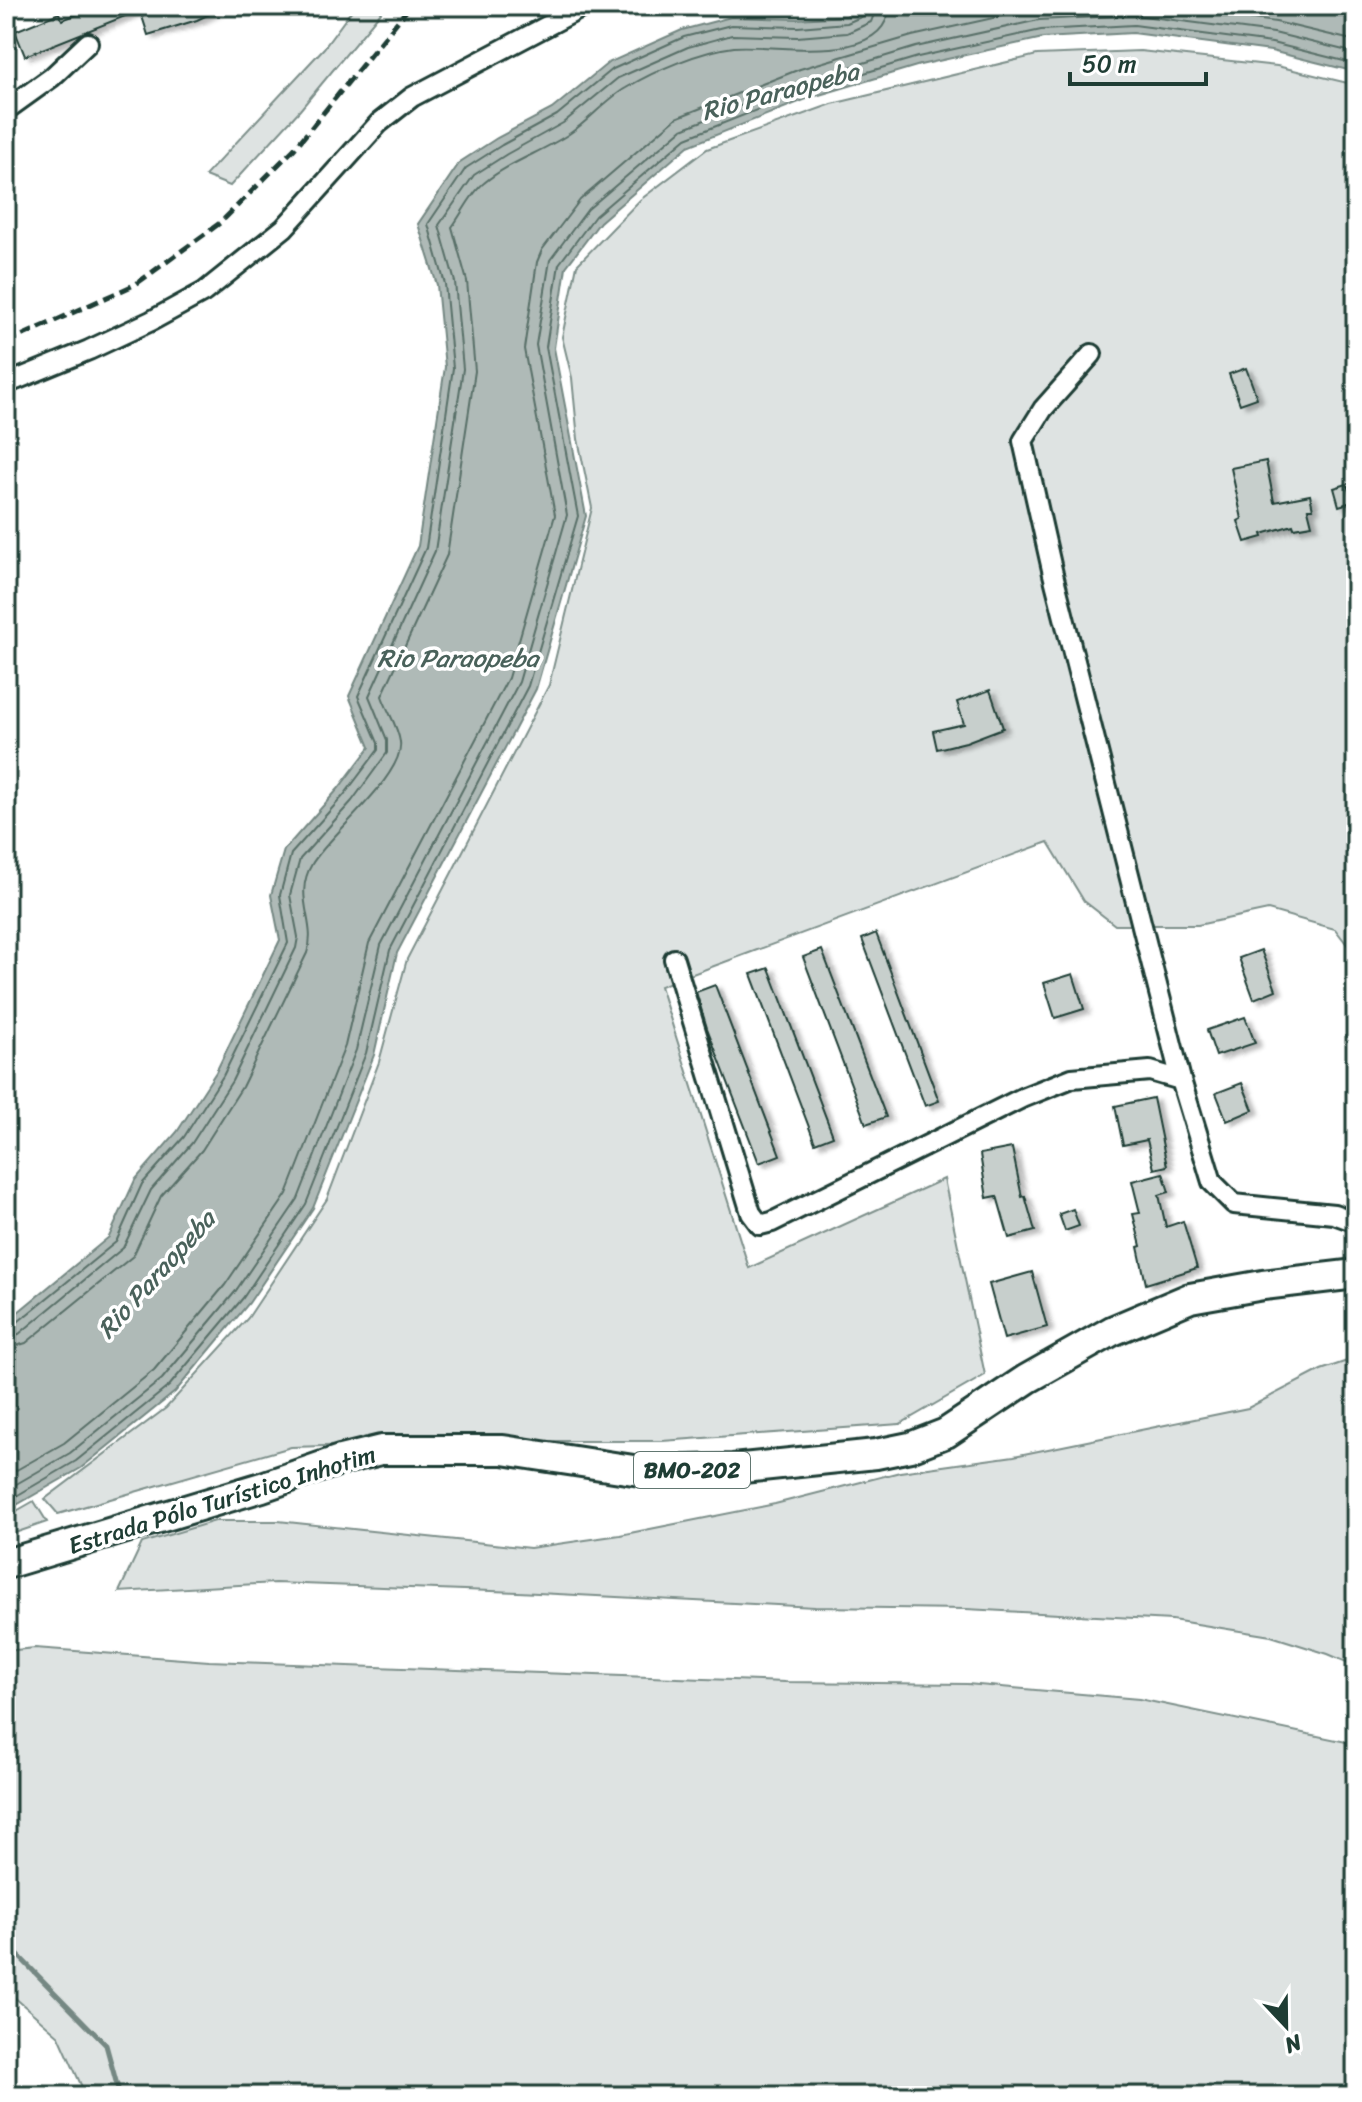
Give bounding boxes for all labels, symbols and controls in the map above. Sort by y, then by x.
scale bar [1070,36,1206,86]
text: 50 m [1082,43,1137,85]
water label: Rio Paraopeba [696,47,866,134]
water label: Rio Paraopeba [377,635,541,681]
water label: Rio Paraopeba [85,1197,228,1349]
street label: Estrada Pólo Turístico Inhotim [63,1433,381,1567]
road number: BMO-202 [634,1452,750,1488]
north arrow [1246,1986,1326,2066]
text: N [1278,2023,1309,2065]

